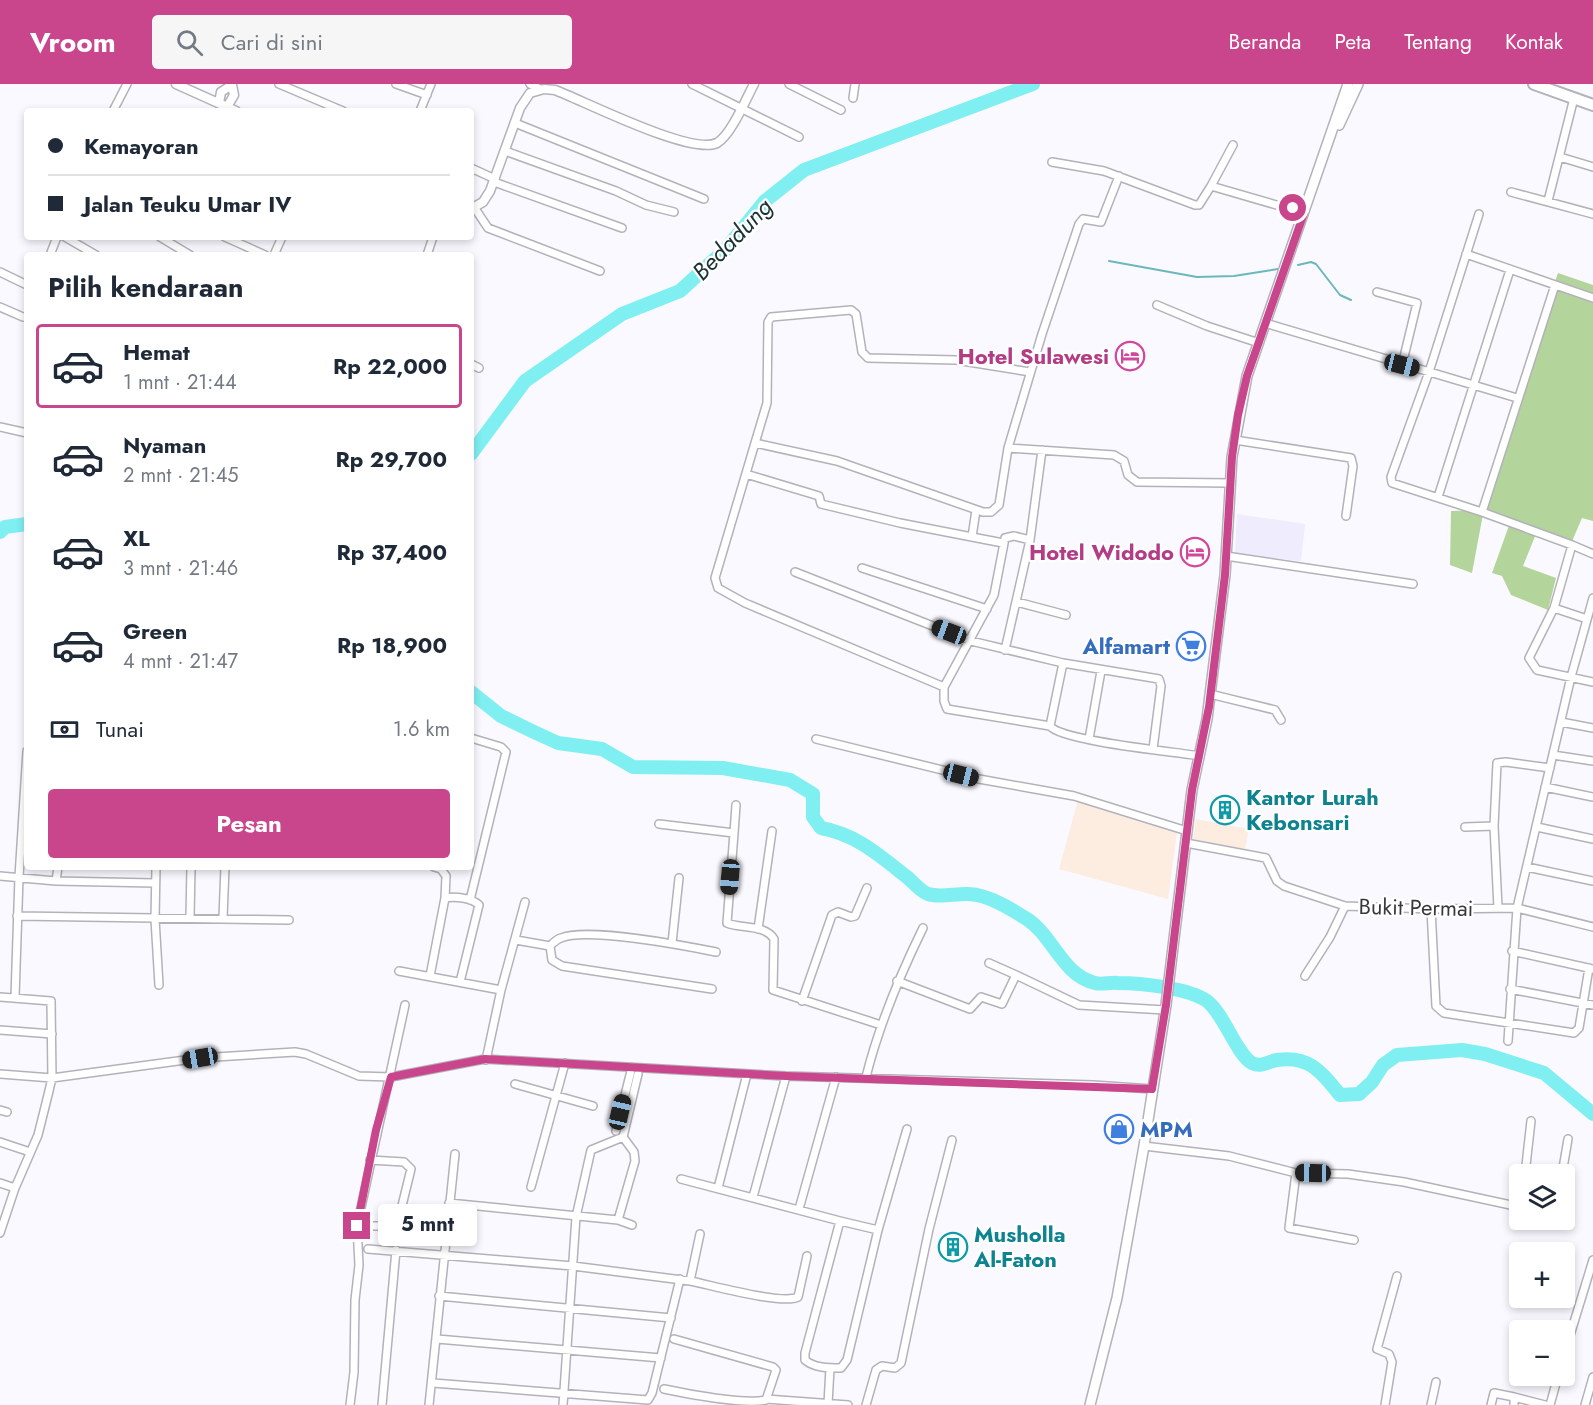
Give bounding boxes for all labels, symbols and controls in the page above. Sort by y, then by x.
search box [152,15,572,69]
text: Vroom [30,22,116,63]
icon: search [173,26,206,59]
text: Cari di sini [221,26,323,58]
text: Beranda [1228,27,1301,57]
text: Peta [1334,27,1371,57]
text: Tentang [1404,27,1472,57]
text: Kontak [1505,27,1563,57]
text: Kemayoran [84,130,199,162]
text: Jalan Teuku Umar IV [84,188,291,220]
water label: Bedadung [684,190,780,288]
route start [1279,194,1306,221]
text: Pilih kendaraan [48,268,244,307]
text: Hemat [123,336,190,368]
icon: car [51,339,105,393]
place label: Hotel Sulawesi [957,340,1109,372]
hotel icon: Hotel Sulawesi [1114,340,1146,372]
text: Rp 22,000 [333,350,447,382]
car [1382,352,1422,378]
text: 1 mnt · 21:44 [123,368,237,397]
text: Nyaman [123,429,206,461]
icon: car [51,432,105,486]
text: Rp 29,700 [335,443,447,475]
text: 2 mnt · 21:45 [123,461,239,490]
text: XL [123,522,150,554]
icon: car [51,525,105,579]
text: Rp 37,400 [337,536,447,568]
place label: Hotel Widodo [1029,536,1174,568]
hotel icon: Hotel Widodo [1179,536,1211,568]
text: 3 mnt · 21:46 [123,554,238,583]
text: Green [123,615,187,647]
car [929,617,969,647]
icon: car [51,618,105,672]
text: Rp 18,900 [337,629,447,661]
place label: Alfamart [1082,630,1170,662]
supermarket icon: Alfamart [1175,630,1207,662]
text: 4 mnt · 21:47 [123,647,238,676]
icon: cash [48,713,81,746]
text: Tunai [96,713,144,745]
text: 1.6 km [393,715,450,744]
car [941,762,981,788]
place label: Kantor Lurah Kebonsari [1246,781,1379,838]
button: Pesan [48,789,450,858]
building icon: Kantor Lurah Kebonsari [1209,794,1241,826]
car [719,858,741,896]
street label: Bukit Permai [1358,890,1474,924]
car [181,1046,219,1070]
car [607,1092,633,1132]
shop icon: MPM [1103,1113,1135,1145]
place label: MPM [1140,1113,1193,1145]
car [1295,1164,1331,1182]
map controls [1509,1164,1575,1386]
button: layers [1509,1164,1575,1230]
callout: 5 mnt [378,1205,477,1247]
text: 5 mnt [401,1210,454,1239]
route end [343,1212,370,1239]
place label: Musholla Al-Faton [973,1218,1066,1275]
building icon: Musholla Al-Faton [937,1231,969,1263]
button: + [1509,1242,1575,1308]
button: − [1509,1320,1575,1386]

